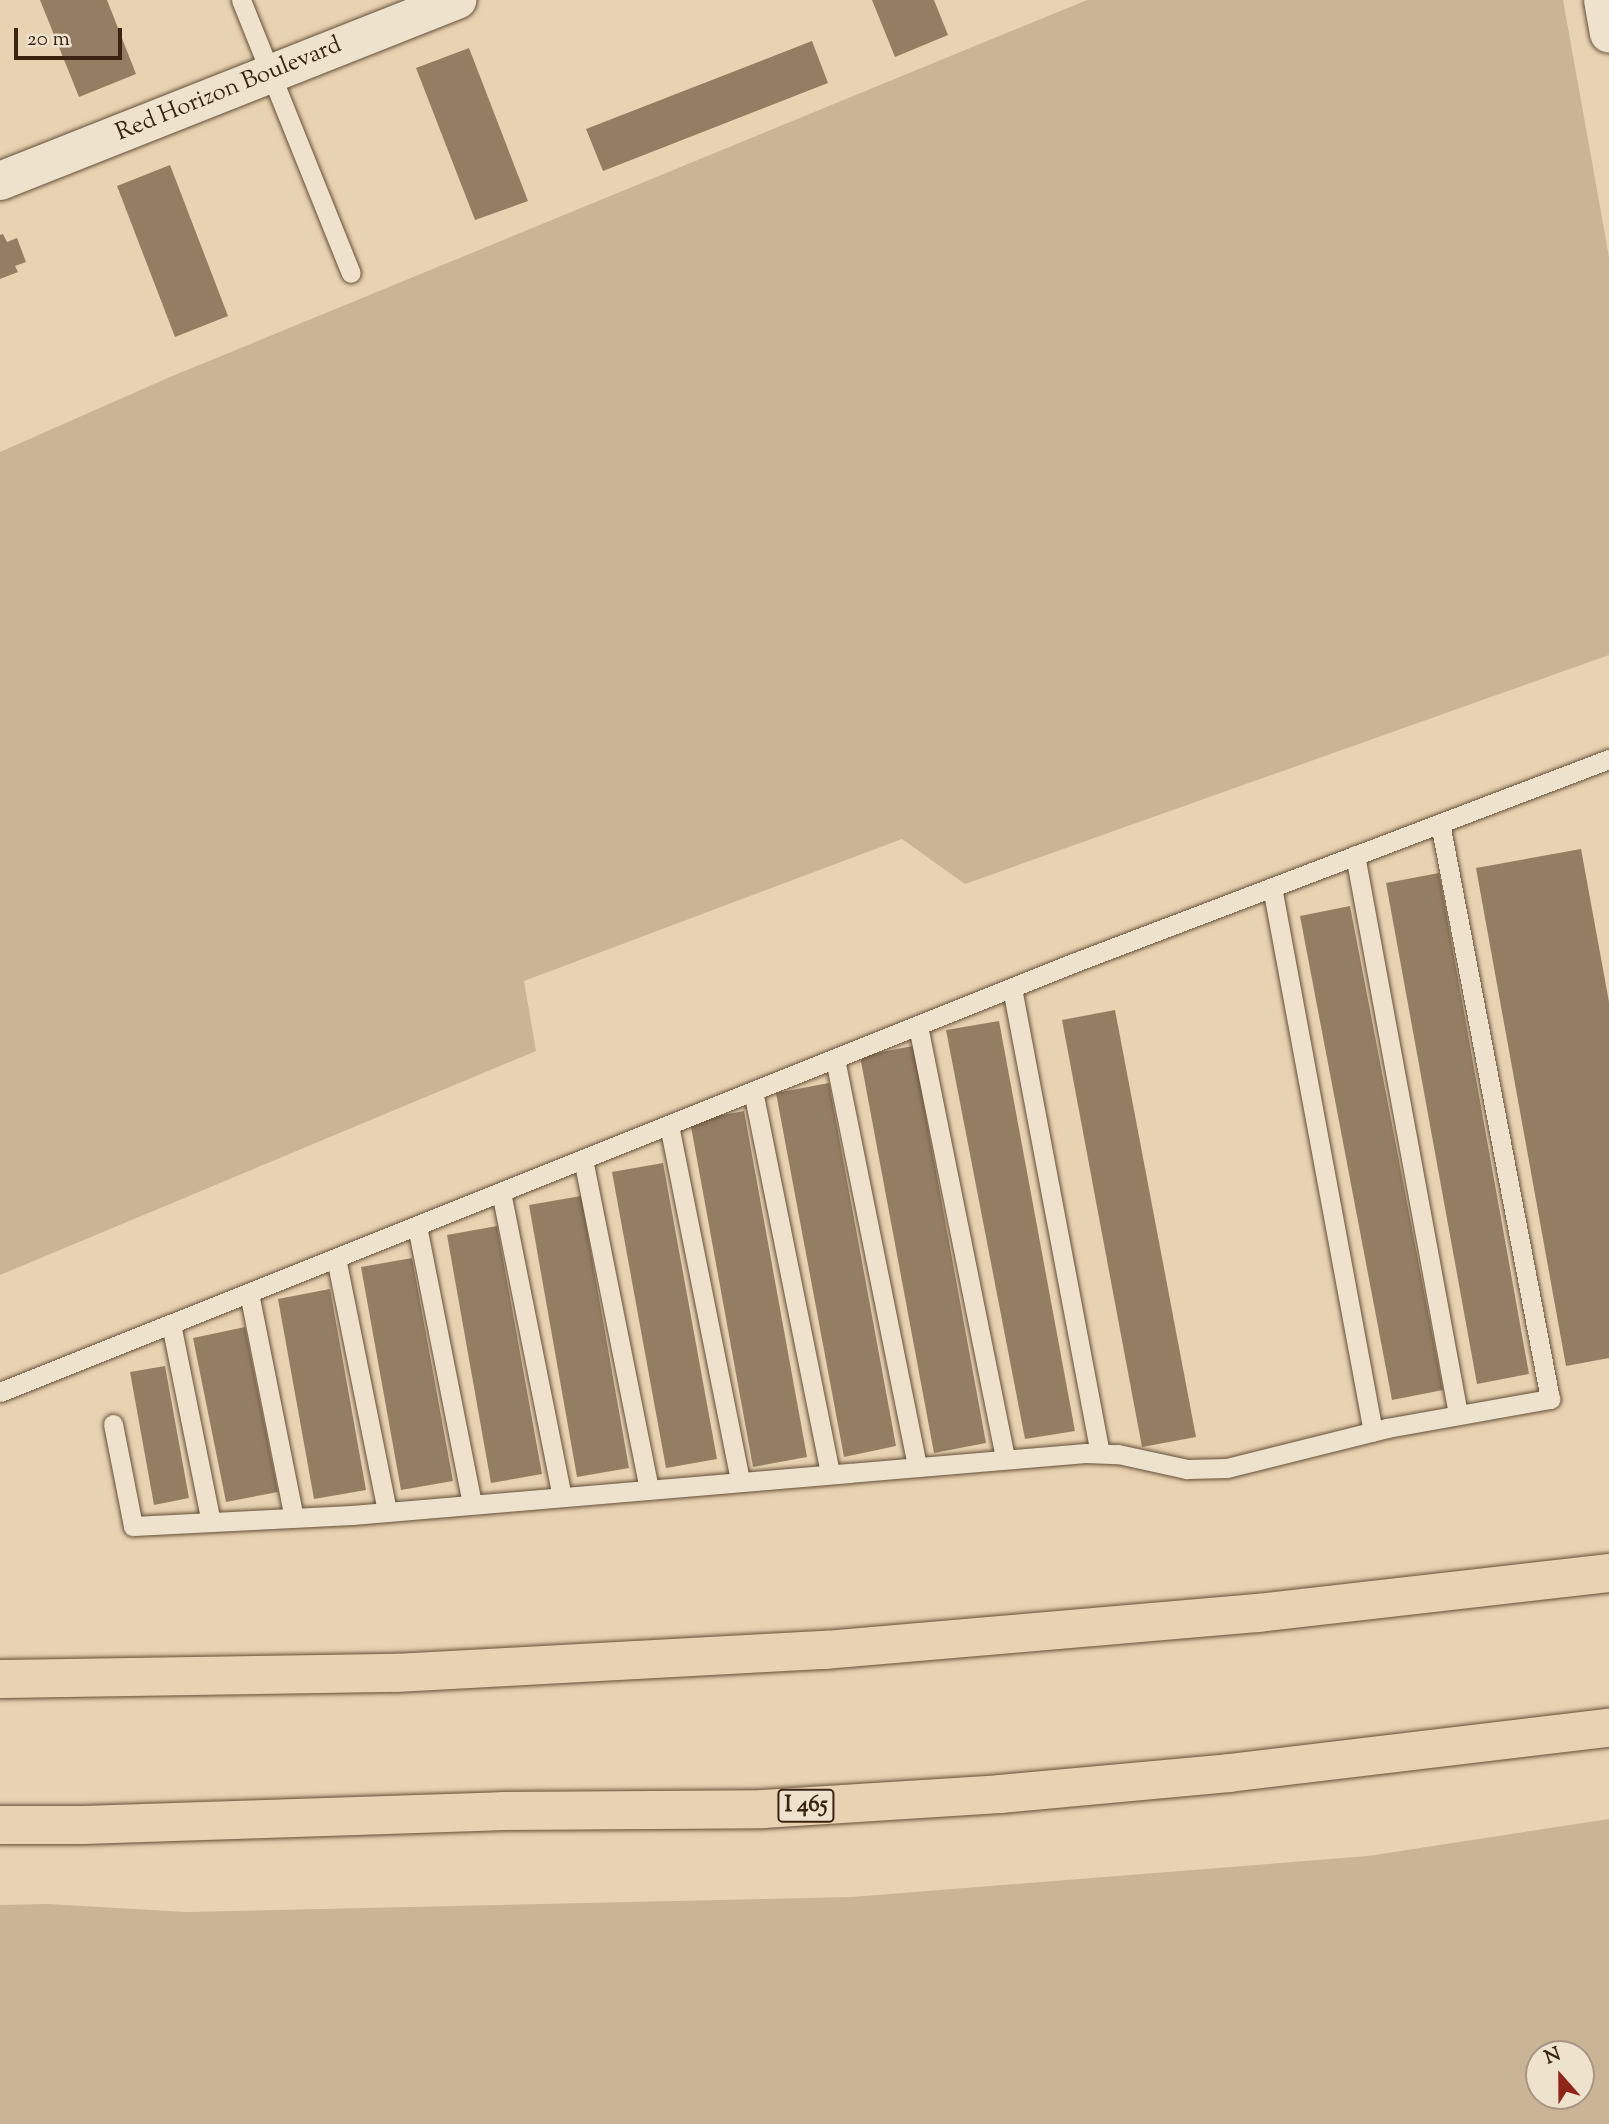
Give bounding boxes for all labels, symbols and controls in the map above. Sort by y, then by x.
scale bar [18,14,126,58]
text: 20 m [27,25,70,55]
street label: Red Horizon Boulevard [112,32,346,148]
road number: I 465 [776,1786,836,1826]
north arrow [1525,2040,1595,2110]
text: N [1541,2041,1565,2072]

